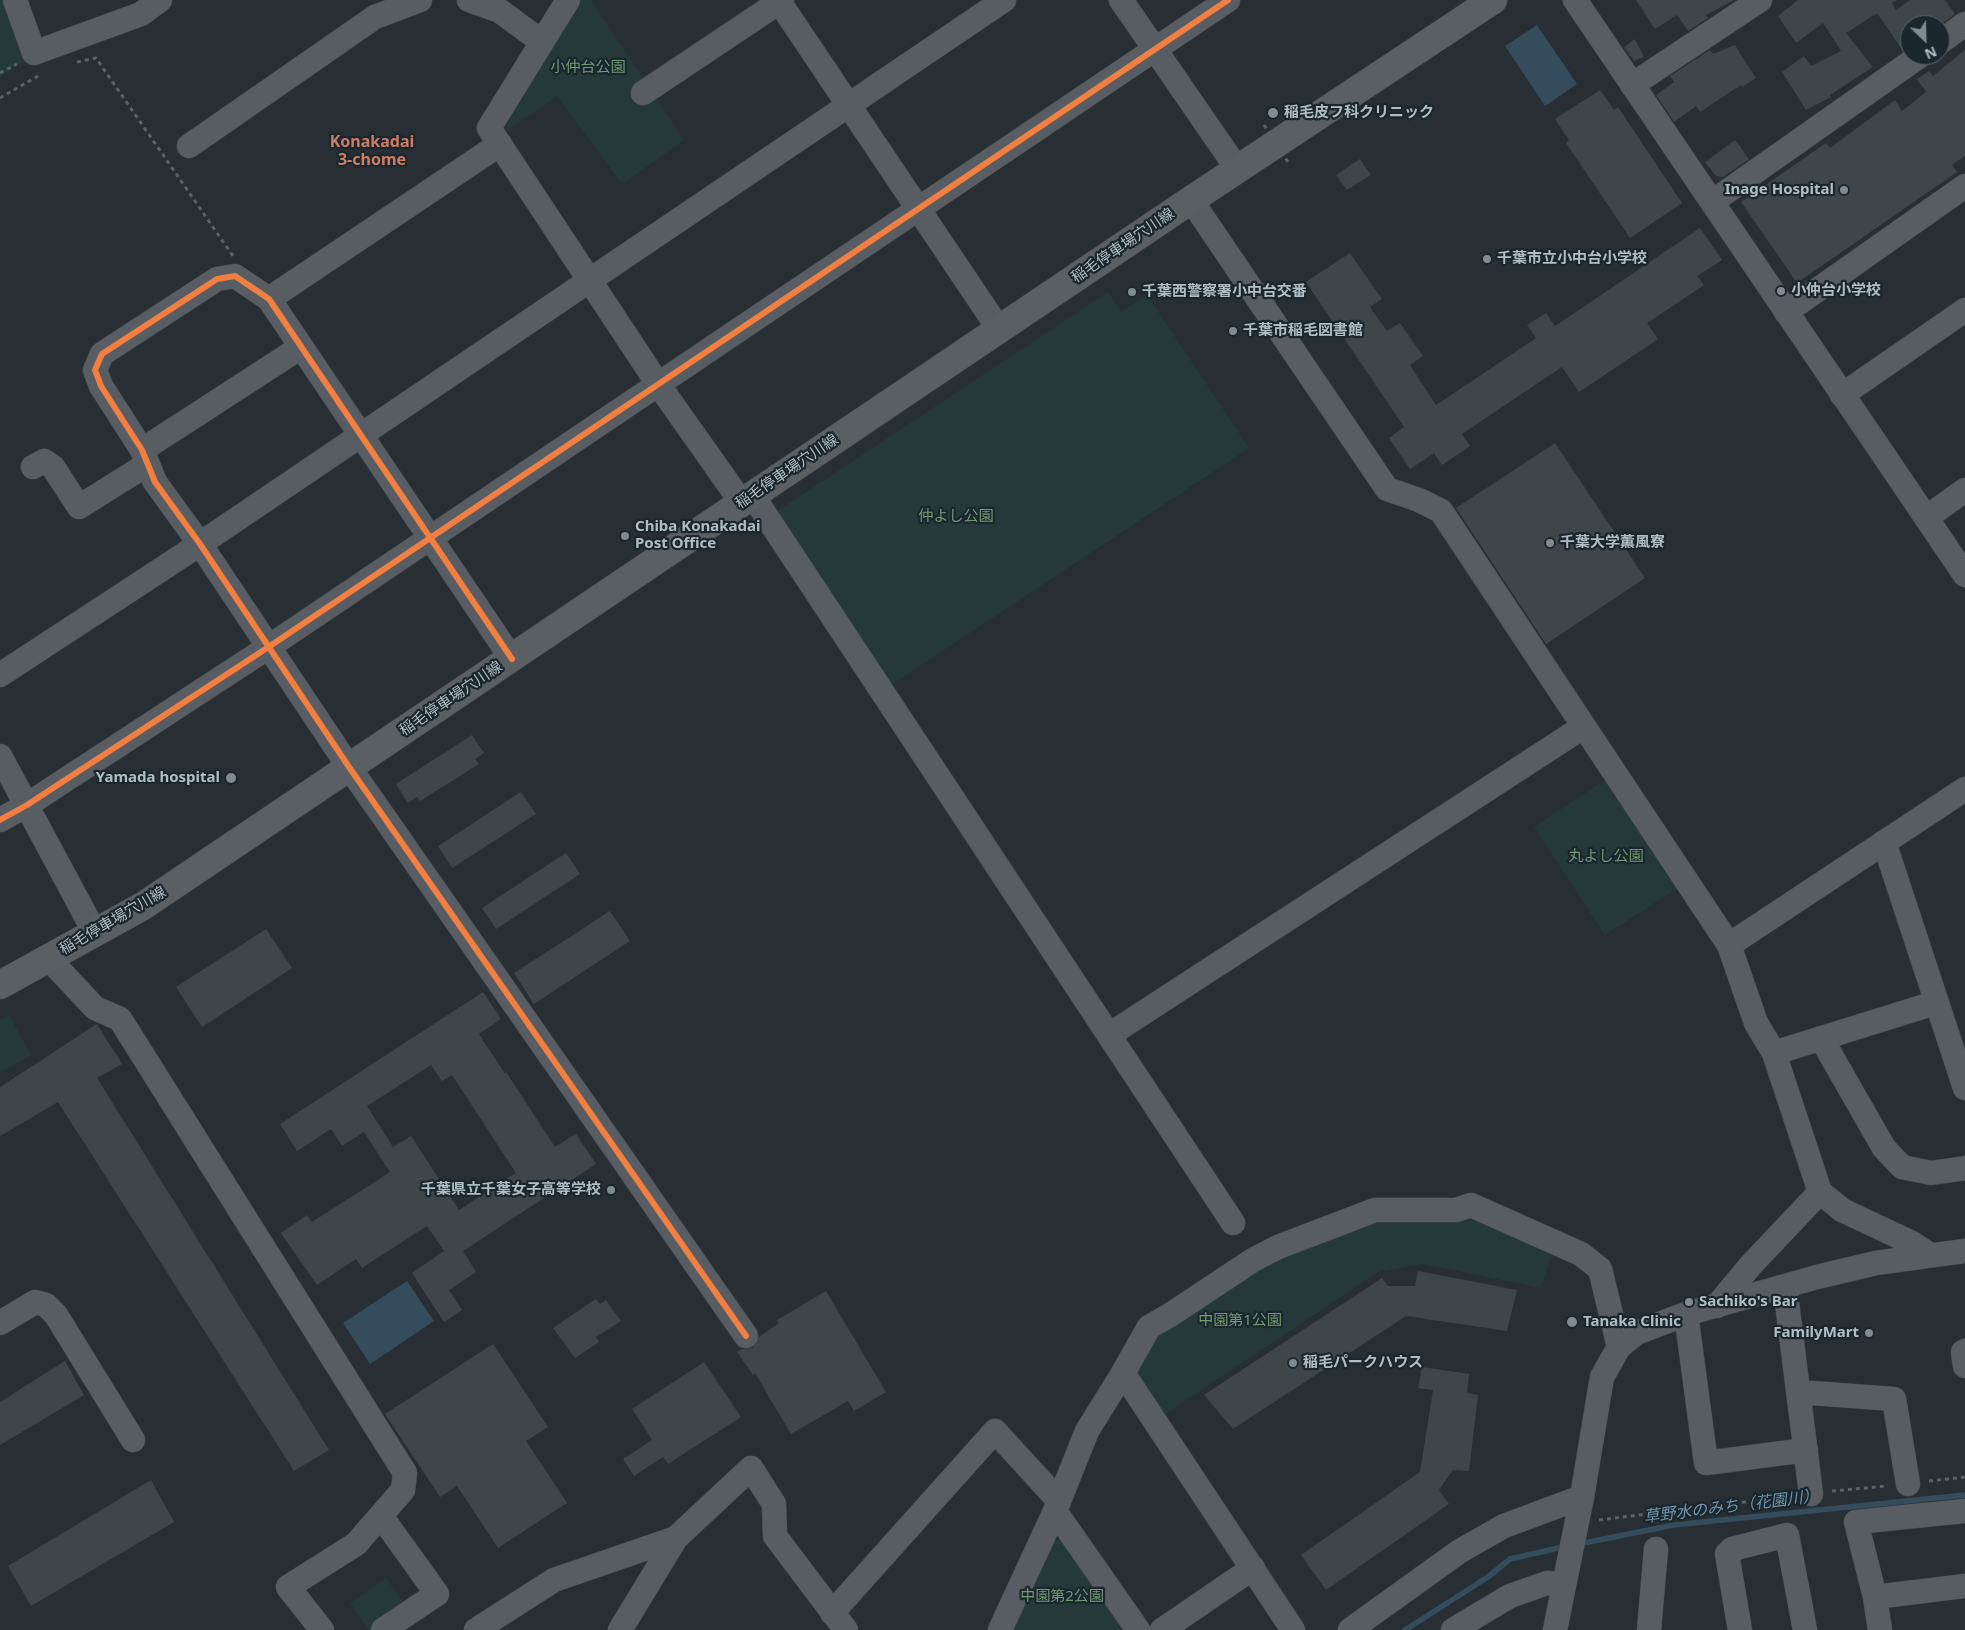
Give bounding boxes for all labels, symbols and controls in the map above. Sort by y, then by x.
north arrow [1900,15,1950,65]
text: N [1922,42,1940,64]
park label: 小仲台公園 [551,59,625,77]
place label: 稲毛皮フ科クリニック [1284,104,1434,122]
marker: 稲毛皮フ科クリニック [1266,106,1280,120]
district label: Konakadai 3-chome [330,132,414,170]
place label: Inage Hospital [1725,181,1834,199]
marker: Inage Hospital [1838,184,1850,196]
street label: 稲毛停車場穴川線 [1068,205,1178,287]
place label: 千葉市立小中台小学校 [1497,250,1647,268]
marker: 千葉市立小中台小学校 [1481,253,1493,265]
place label: 小仲台小学校 [1791,282,1881,300]
place label: 千葉西警察署小中台交番 [1142,283,1307,301]
marker: 小仲台小学校 [1775,285,1787,297]
marker: 千葉西警察署小中台交番 [1126,286,1138,298]
place label: 千葉市稲毛図書館 [1243,322,1363,340]
marker: 千葉市稲毛図書館 [1227,325,1239,337]
street label: 稲毛停車場穴川線 [732,431,842,513]
park label: 仲よし公園 [919,508,993,526]
place label: Chiba Konakadai Post Office [635,518,761,553]
marker: Chiba Konakadai Post Office [619,530,631,542]
place label: 千葉大学薫風寮 [1560,534,1665,552]
marker: 千葉大学薫風寮 [1544,537,1556,549]
street label: 稲毛停車場穴川線 [396,658,506,740]
place label: Yamada hospital [96,769,220,787]
marker: Yamada hospital [224,771,238,785]
park label: 丸よし公園 [1569,848,1643,866]
street label: 稲毛停車場穴川線 [57,883,169,959]
place label: 千葉県立千葉女子高等学校 [421,1181,601,1199]
marker: 千葉県立千葉女子高等学校 [605,1184,617,1196]
place label: Sachiko's Bar [1699,1293,1797,1311]
marker: Sachiko's Bar [1683,1296,1695,1308]
park label: 中園第1公園 [1198,1312,1282,1330]
place label: Tanaka Clinic [1583,1313,1681,1331]
marker: Tanaka Clinic [1565,1315,1579,1329]
place label: FamilyMart [1773,1324,1859,1342]
marker: FamilyMart [1863,1327,1875,1339]
place label: 稲毛パークハウス [1303,1354,1423,1372]
marker: 稲毛パークハウス [1287,1357,1299,1369]
water label: 草野水のみち（花園川） [1642,1487,1820,1527]
park label: 中園第2公園 [1020,1588,1104,1606]

